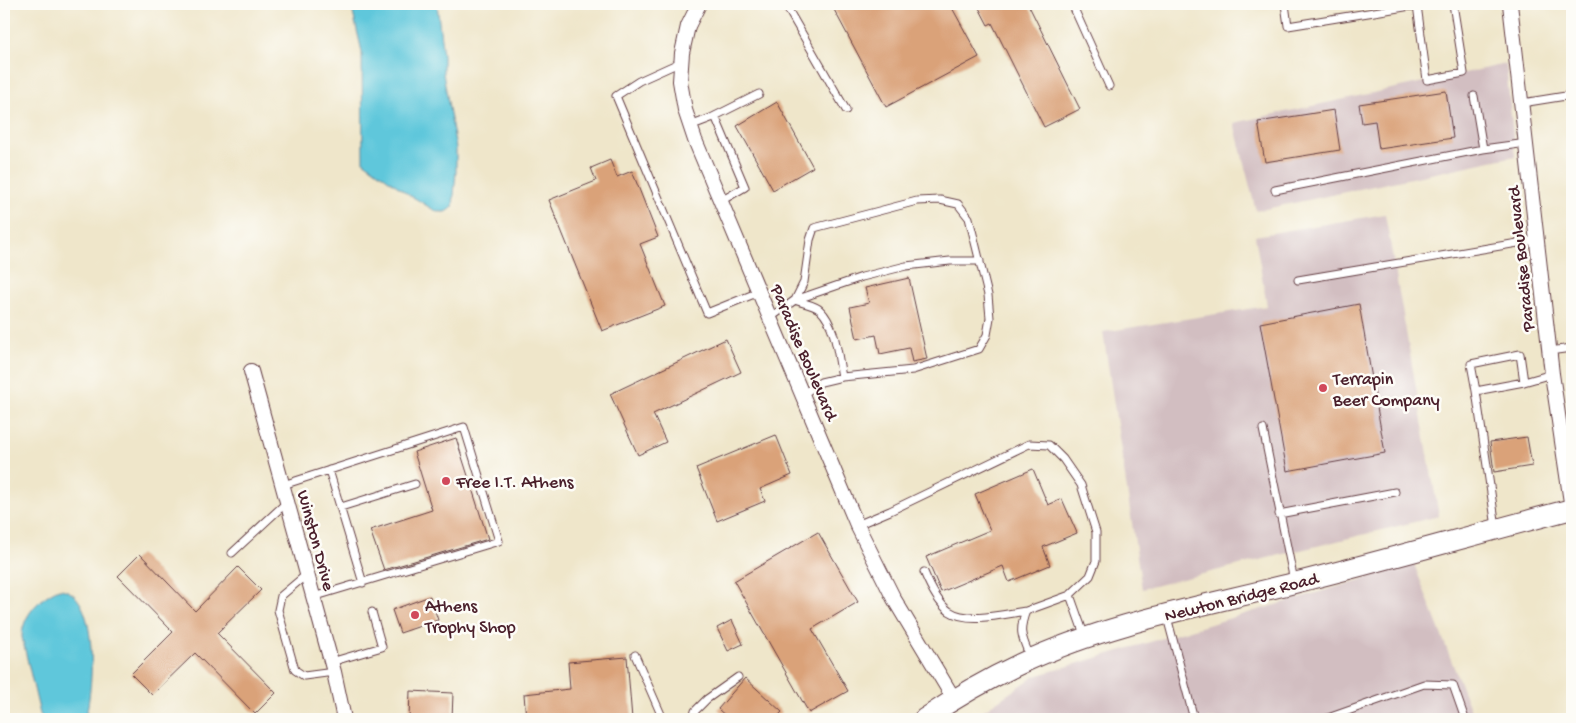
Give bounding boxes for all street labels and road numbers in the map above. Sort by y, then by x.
street label: Paradise Boulevard [1504,184,1541,333]
street label: Paradise Boulevard [764,281,841,426]
street label: Winston Drive [291,488,338,594]
street label: Newton Bridge Road [1163,569,1322,628]

